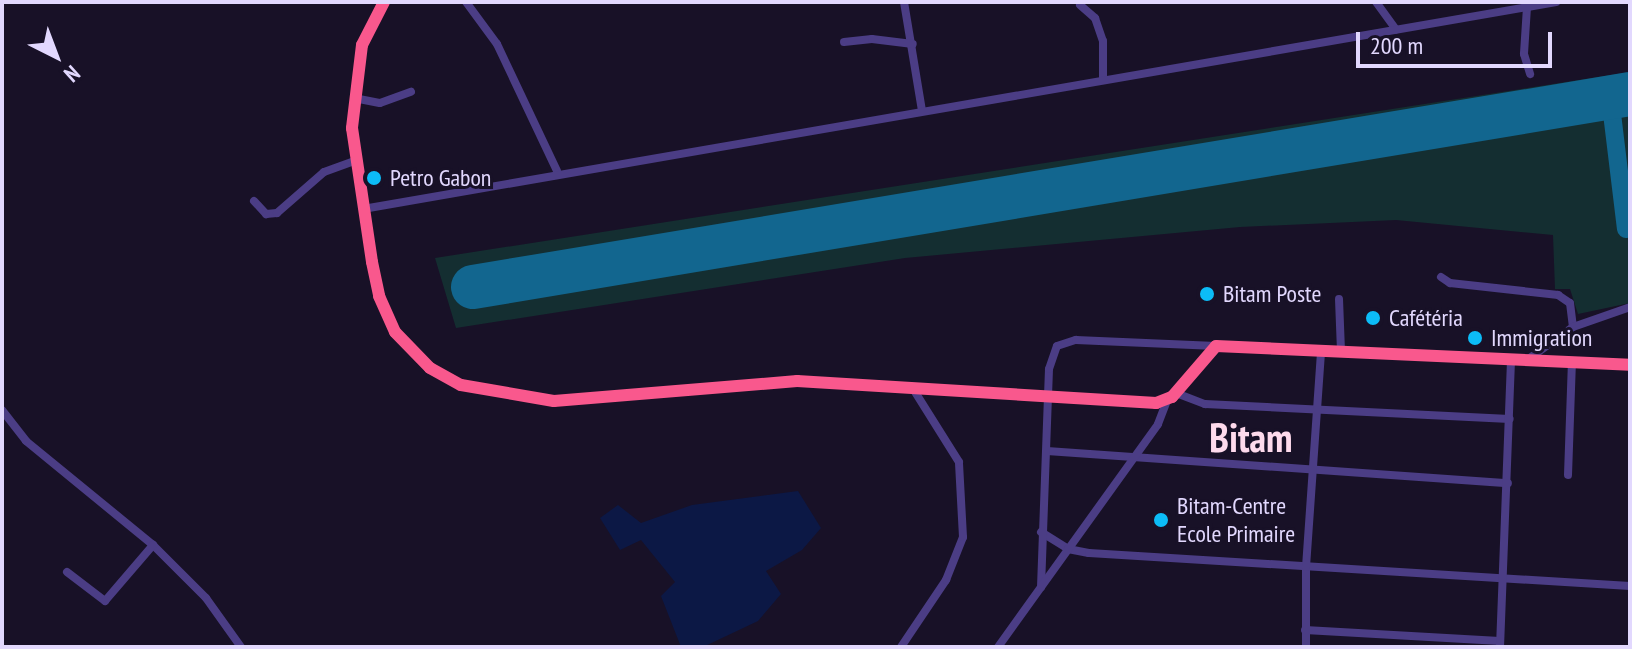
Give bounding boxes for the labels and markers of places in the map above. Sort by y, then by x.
place label: Petro Gabon [390,164,491,192]
marker: Petro Gabon [365,169,383,187]
place label: Bitam Poste [1223,280,1321,308]
marker: Bitam Poste [1198,285,1216,303]
place label: Cafétéria [1389,304,1463,332]
marker: Cafétéria [1364,309,1382,327]
place label: Immigration [1491,324,1592,352]
marker: Immigration [1466,329,1484,347]
place label: Bitam-Centre Ecole Primaire [1177,492,1295,548]
marker: Bitam-Centre Ecole Primaire [1152,511,1170,529]

